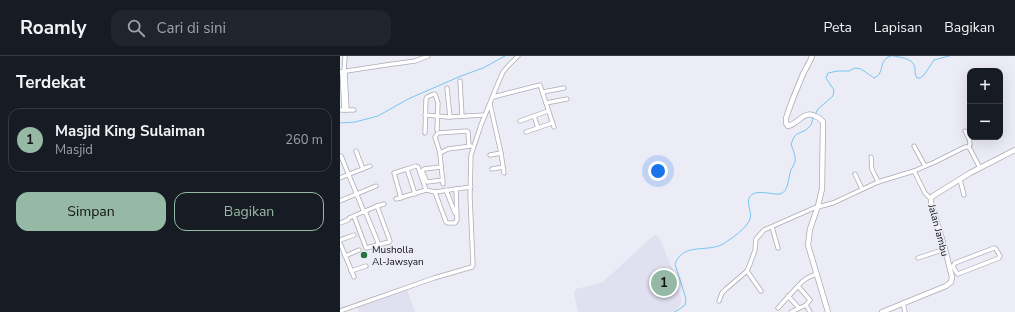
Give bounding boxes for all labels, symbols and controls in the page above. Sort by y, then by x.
search box [111,10,391,46]
text: Roamly [20,15,87,41]
icon: search [125,17,147,39]
text: Cari di sini [157,18,226,38]
text: Peta [824,18,852,37]
text: Lapisan [874,18,922,37]
text: Bagikan [944,18,995,37]
map controls [967,68,1003,140]
button: + [967,68,1003,104]
text: Terdekat [16,71,85,94]
button: − [967,104,1003,140]
text: Masjid King Sulaiman [55,121,205,141]
text: 1 [26,131,34,149]
text: 260 m [285,131,323,149]
text: Masjid [55,141,93,159]
your location [648,161,668,181]
button: Simpan [16,192,166,231]
button: Bagikan [174,192,324,231]
street label: Jalan Jambu [924,202,952,258]
place label: Musholla Al-Jawsyan [372,243,424,269]
marker: Musholla Al-Jawsyan [359,250,369,260]
pin: 1 [651,268,677,298]

